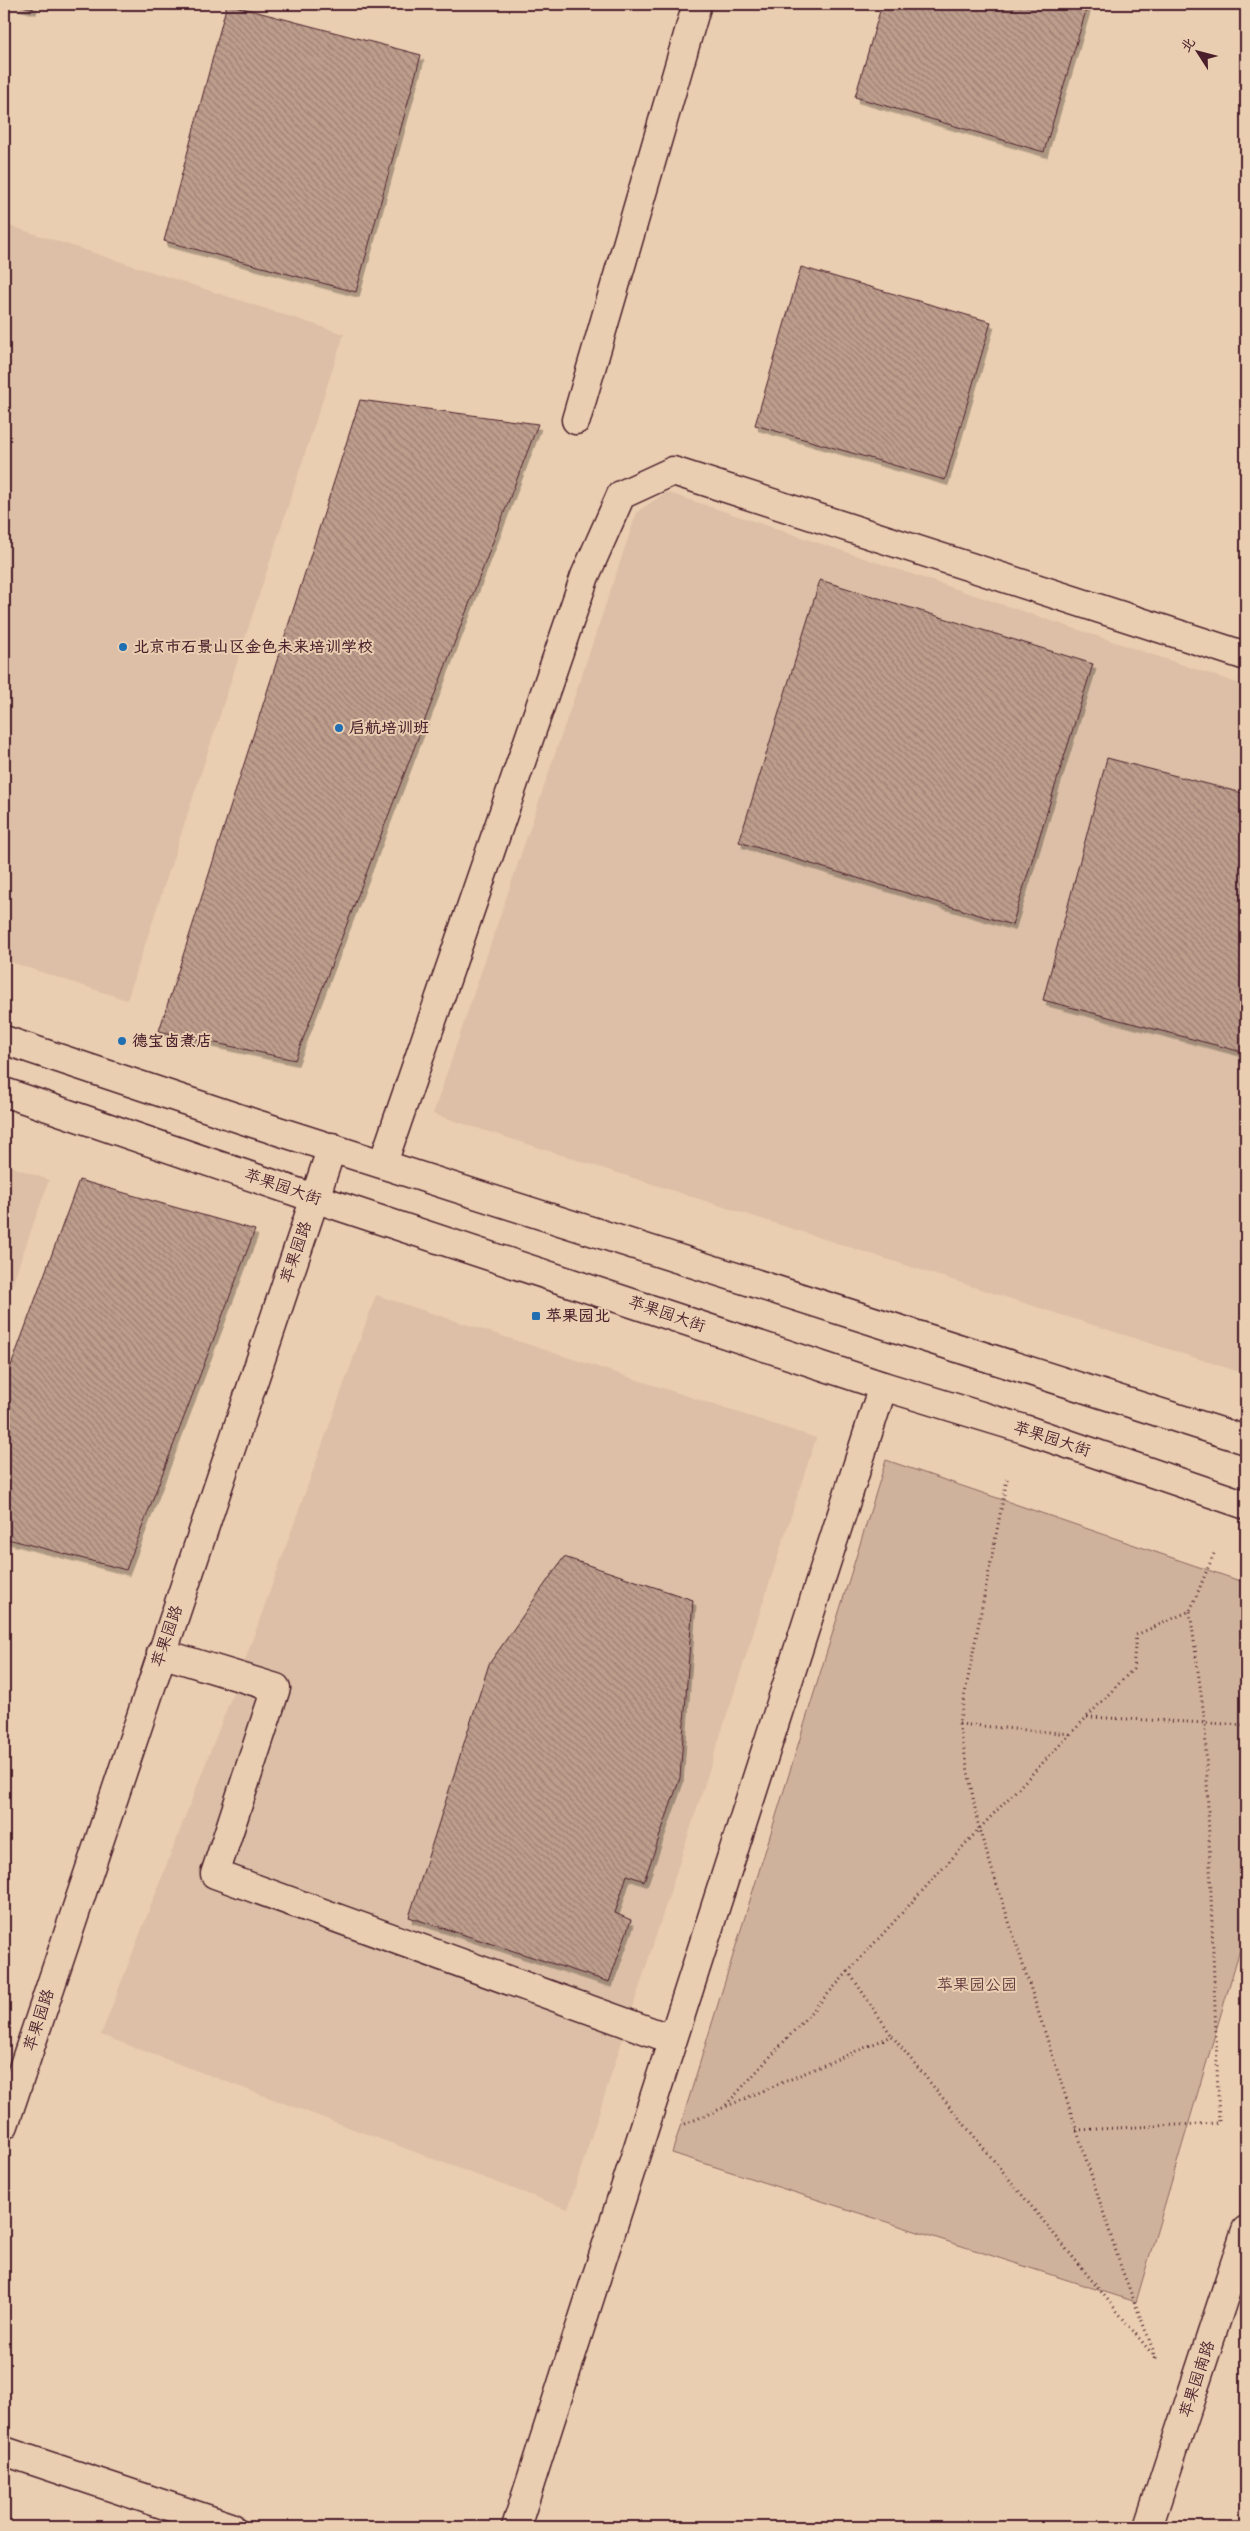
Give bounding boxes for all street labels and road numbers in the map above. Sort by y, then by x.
street label: 苹果园大街 [242,1164,324,1210]
street label: 苹果园路 [275,1218,317,1286]
street label: 苹果园大街 [626,1291,708,1337]
street label: 苹果园大街 [1011,1416,1093,1462]
street label: 苹果园路 [146,1602,188,1670]
street label: 苹果园路 [19,1986,59,2054]
street label: 苹果园南路 [1174,2338,1220,2420]

